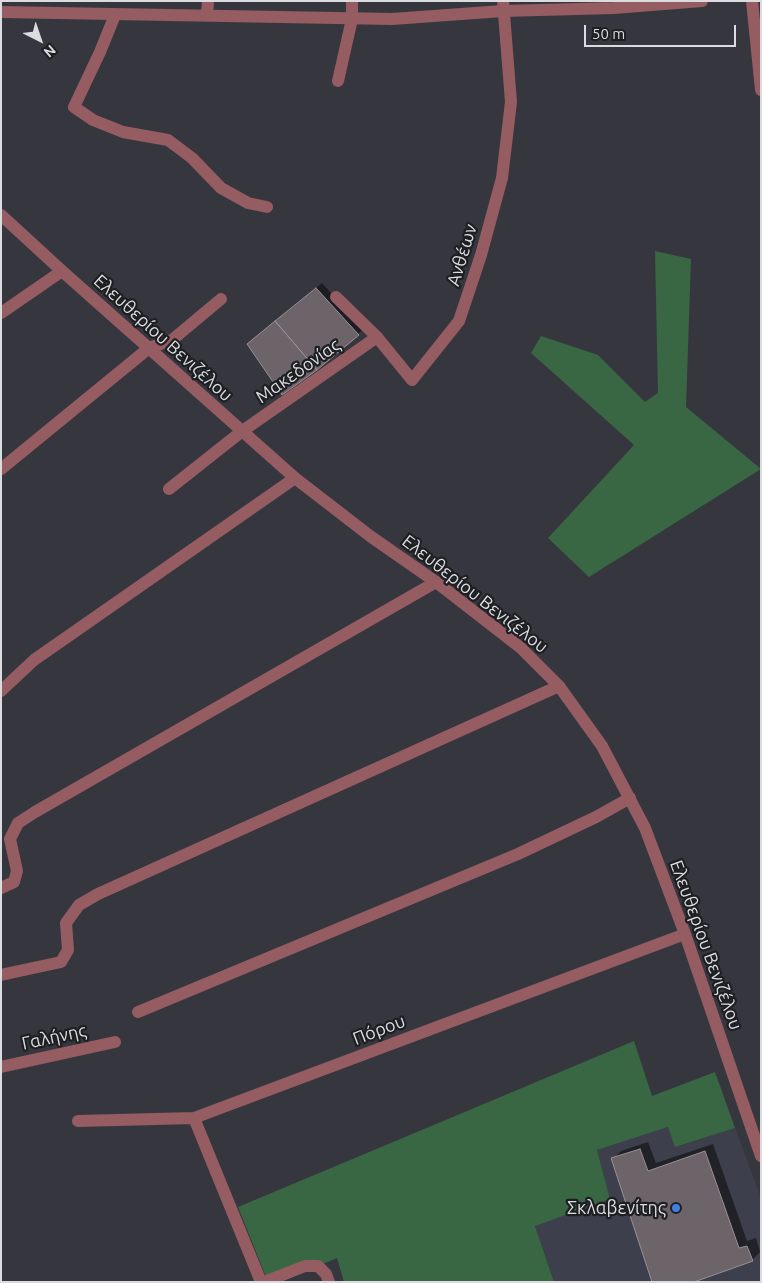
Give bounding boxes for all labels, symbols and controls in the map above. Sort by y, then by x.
north arrow [15,15,65,65]
scale bar [587,15,740,47]
text: 50 m [592,25,625,42]
text: N [41,42,59,61]
street label: Ανθέων [442,221,482,289]
street label: Ελευθερίου Βενιζέλου [89,270,237,406]
street label: Μακεδονίας [252,334,344,408]
street label: Ελευθερίου Βενιζέλου [398,530,552,658]
street label: Ελευθερίου Βενιζέλου [665,857,747,1033]
street label: Πόρου [350,1010,408,1050]
street label: Γαλήνης [20,1020,88,1054]
place label: Σκλαβενίτης [567,1197,666,1219]
marker: Σκλαβενίτης [670,1202,682,1214]

